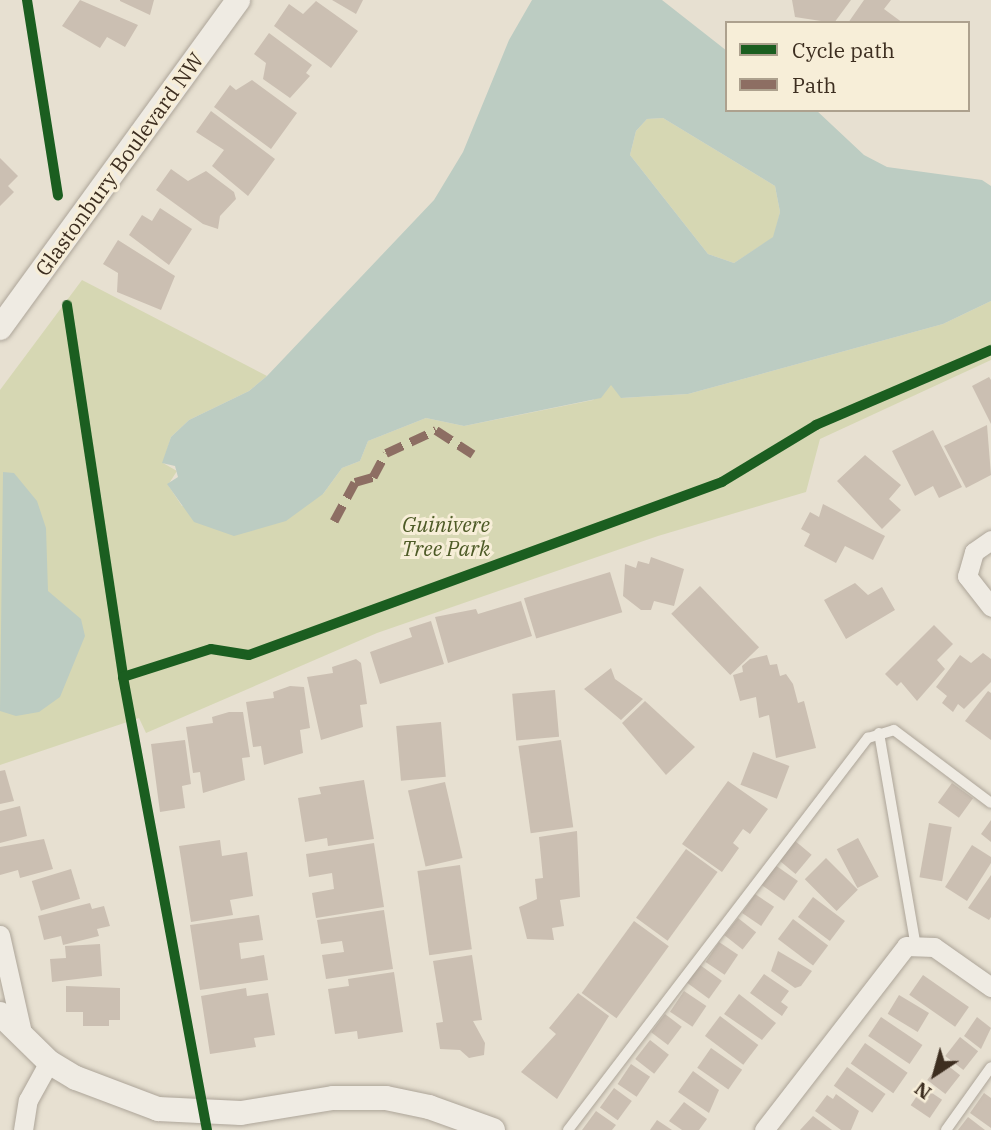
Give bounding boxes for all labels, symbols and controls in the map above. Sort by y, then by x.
legend [725,21,970,112]
text: Cycle path [792,36,895,64]
street label: Glastonbury Boulevard NW [30,47,208,281]
text: Path [792,71,837,99]
park label: Guinivere Tree Park [402,511,490,561]
north arrow [900,1039,970,1109]
text: N [910,1077,936,1105]

